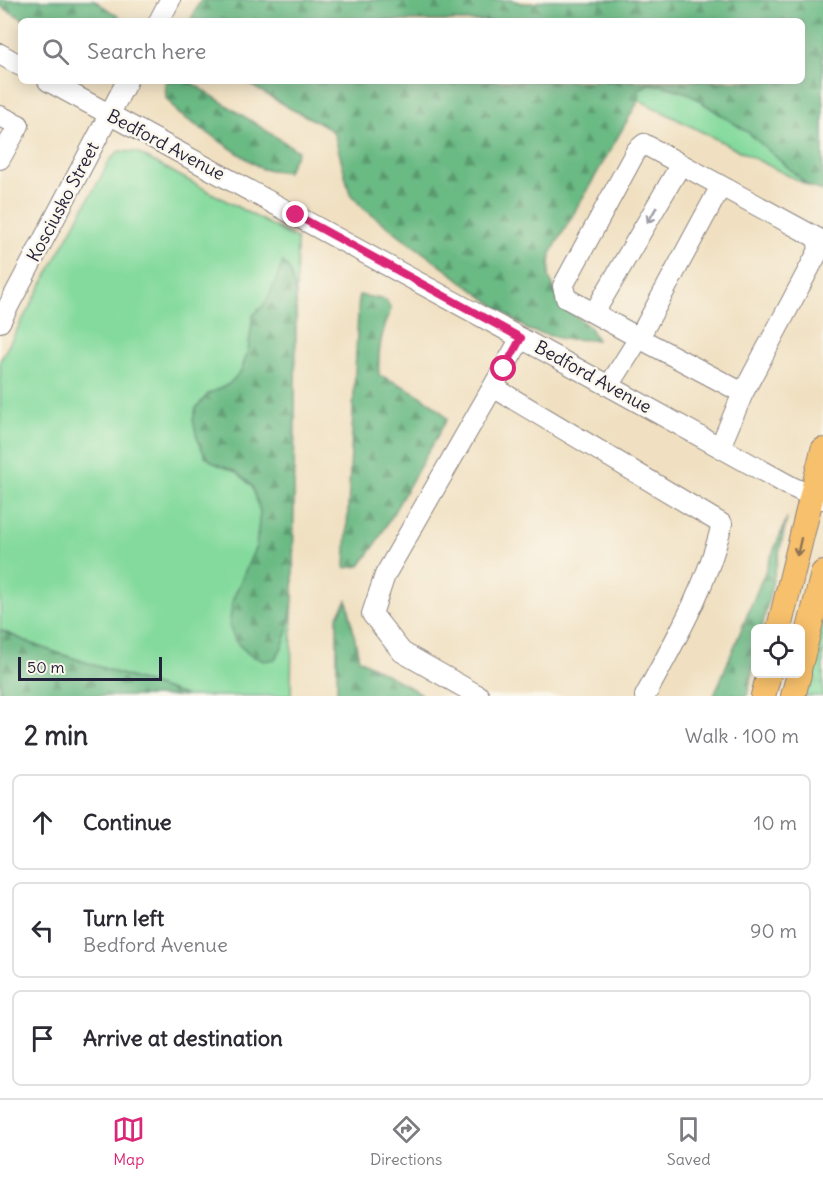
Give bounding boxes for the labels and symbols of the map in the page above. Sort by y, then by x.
street label: Bedford Avenue [103,104,229,185]
street label: Kosciusko Street [21,138,104,266]
route end [282,201,308,227]
one-way arrow [645,206,657,223]
street label: Bedford Avenue [531,335,656,418]
route start [490,355,516,381]
one-way arrow [792,538,804,557]
scale bar [18,654,162,682]

